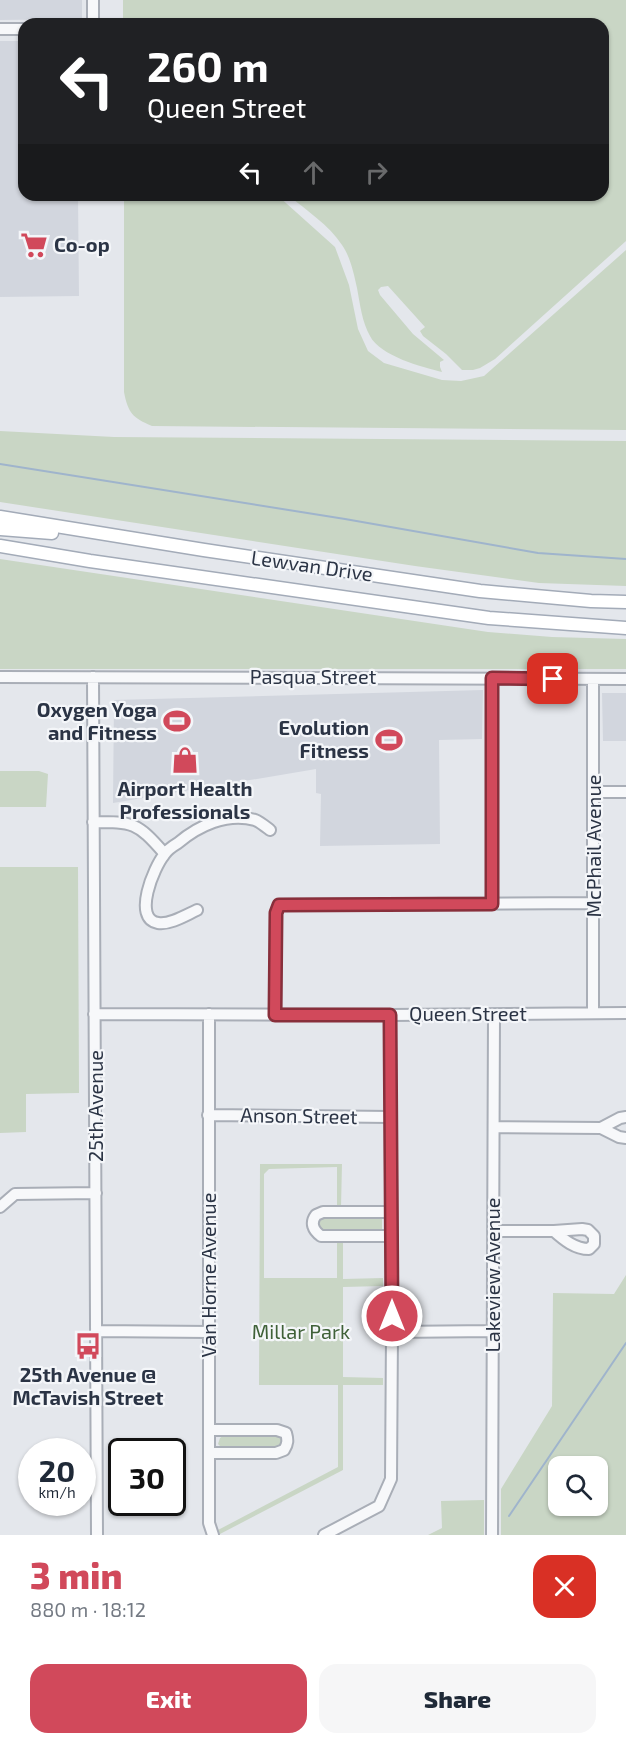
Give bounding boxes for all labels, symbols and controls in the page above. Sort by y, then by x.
text: 260 m [147,40,269,90]
icon: left [48,42,126,120]
text: Queen Street [147,91,306,123]
icon: left [234,156,267,189]
icon: ahead [297,156,330,189]
icon: right [360,156,393,189]
supermarket icon: Co-op [19,230,49,260]
place label: Co-op [54,232,110,256]
street label: Lewvan Drive [250,545,374,585]
pin [527,653,578,704]
icon: arrive [536,662,569,695]
street label: Pasqua Street [250,664,377,688]
place label: Oxygen Yoga and Fitness [37,697,157,744]
sports icon: Oxygen Yoga and Fitness [162,706,192,736]
place label: Evolution Fitness [279,715,369,762]
sports icon: Evolution Fitness [374,725,404,755]
shop icon: Airport Health Professionals [170,745,200,775]
street label: McPhail Avenue [581,774,605,918]
place label: Airport Health Professionals [118,776,253,823]
street label: Queen Street [409,1001,527,1025]
street label: 25th Avenue [83,1050,107,1162]
street label: Anson Street [240,1102,358,1128]
street label: Van Horne Avenue [196,1193,220,1357]
street label: Lakeview Avenue [480,1197,504,1353]
position arrow [360,1284,424,1348]
park label: Millar Park [252,1319,350,1343]
bus stop icon: 25th Avenue @ McTavish Street [73,1331,103,1361]
place label: 25th Avenue @ McTavish Street [12,1362,164,1409]
speed limit sign: 30 [108,1438,186,1516]
text: 20 [39,1452,75,1488]
map controls [548,1456,608,1516]
button: search [548,1456,608,1516]
text: km/h [38,1483,76,1501]
text: 3 min [30,1553,123,1596]
button: close [533,1555,596,1618]
text: 880 m · 18:12 [30,1597,146,1621]
button: Exit [30,1664,307,1733]
button: Share [319,1664,596,1733]

